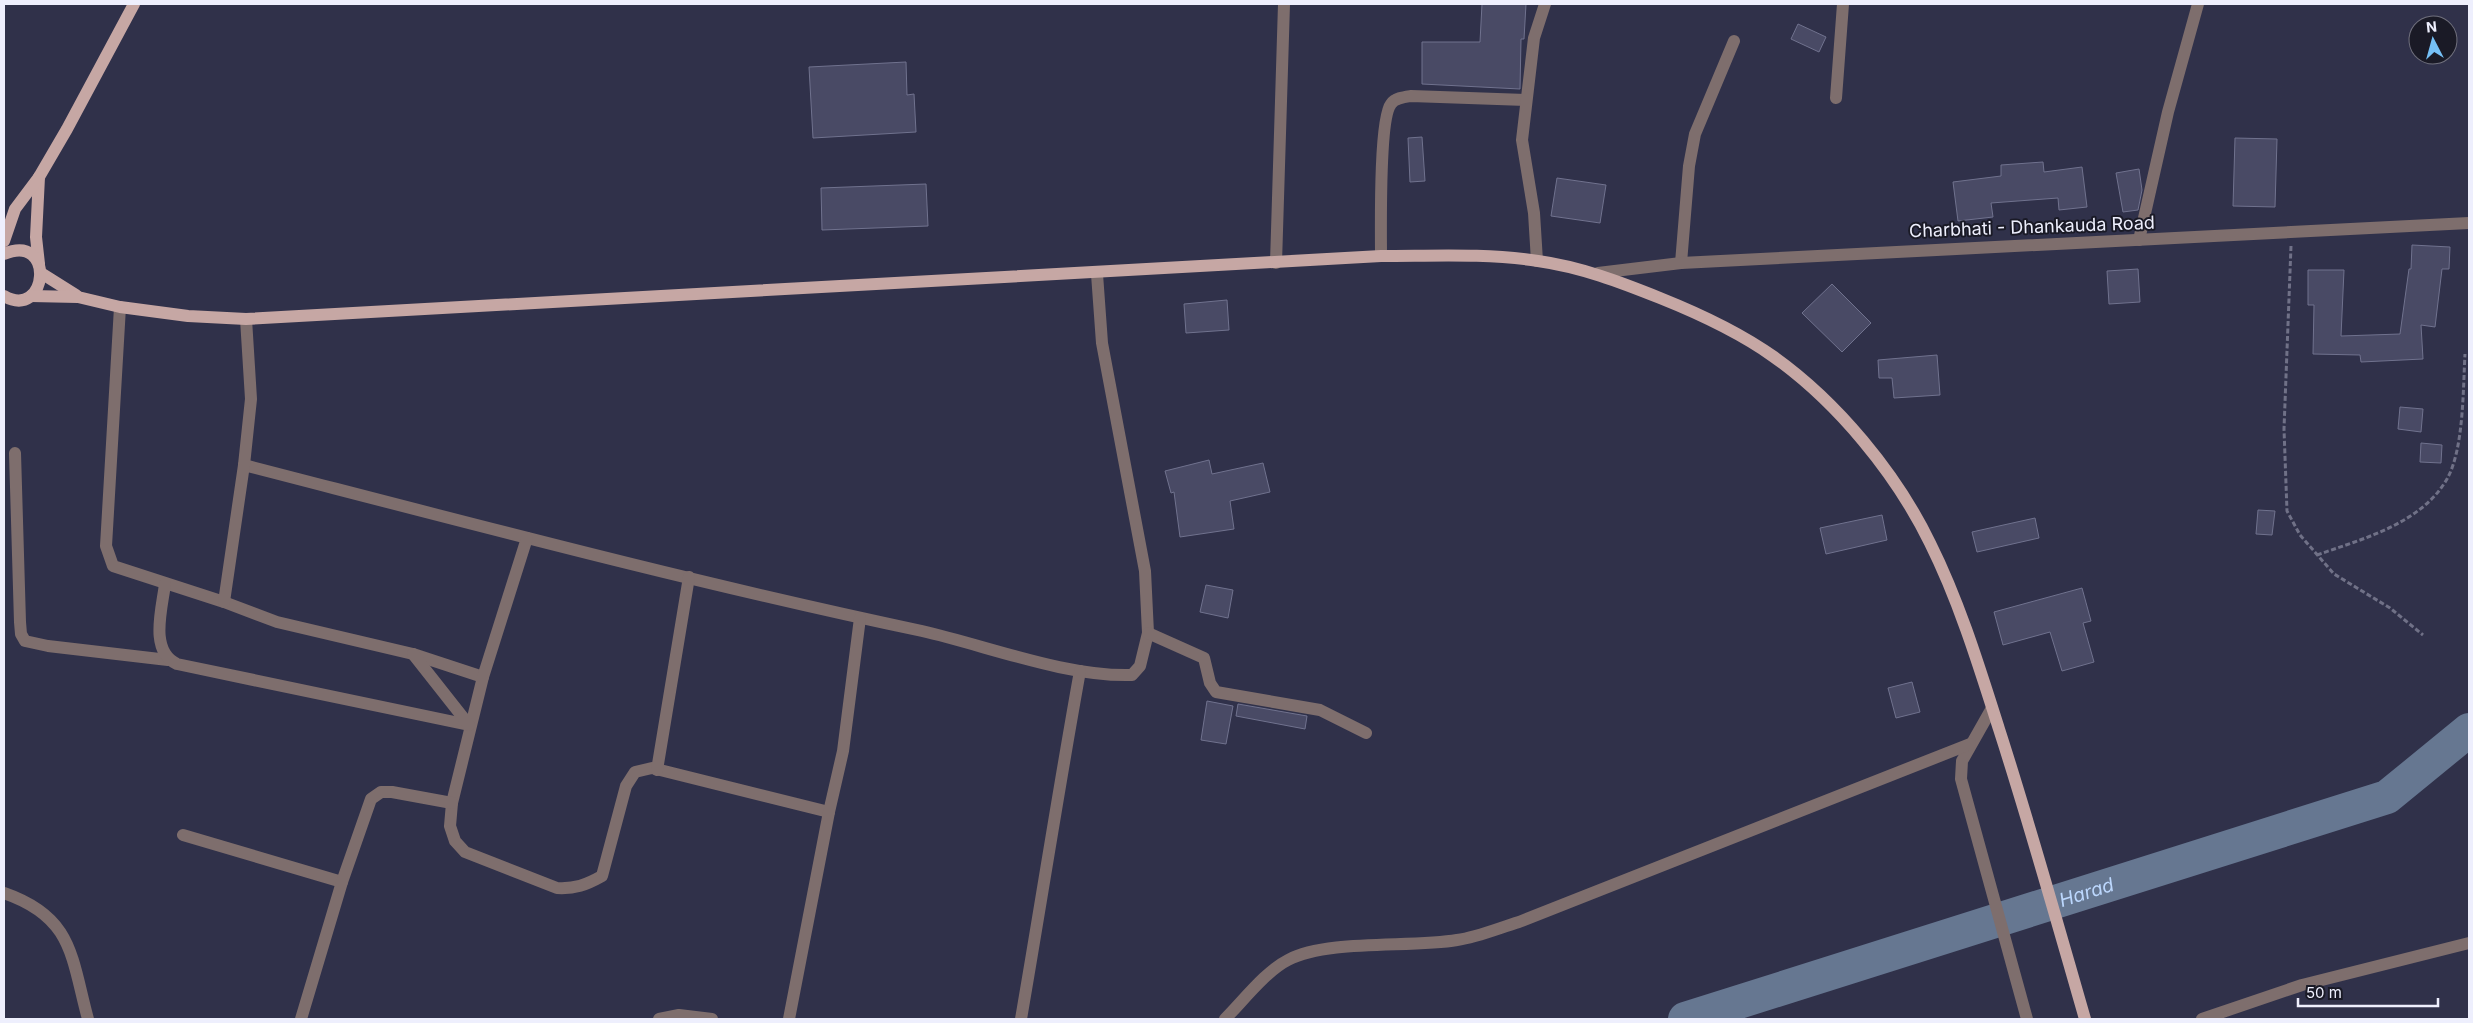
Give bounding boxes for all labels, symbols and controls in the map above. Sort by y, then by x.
north arrow [2408,15,2458,65]
text: N [2425,18,2438,36]
street label: Charbhati - Dhankauda Road [1909,212,2155,241]
water label: Harad [2056,873,2117,912]
scale bar [2298,976,2438,1008]
text: 50 m [2306,983,2342,1002]

